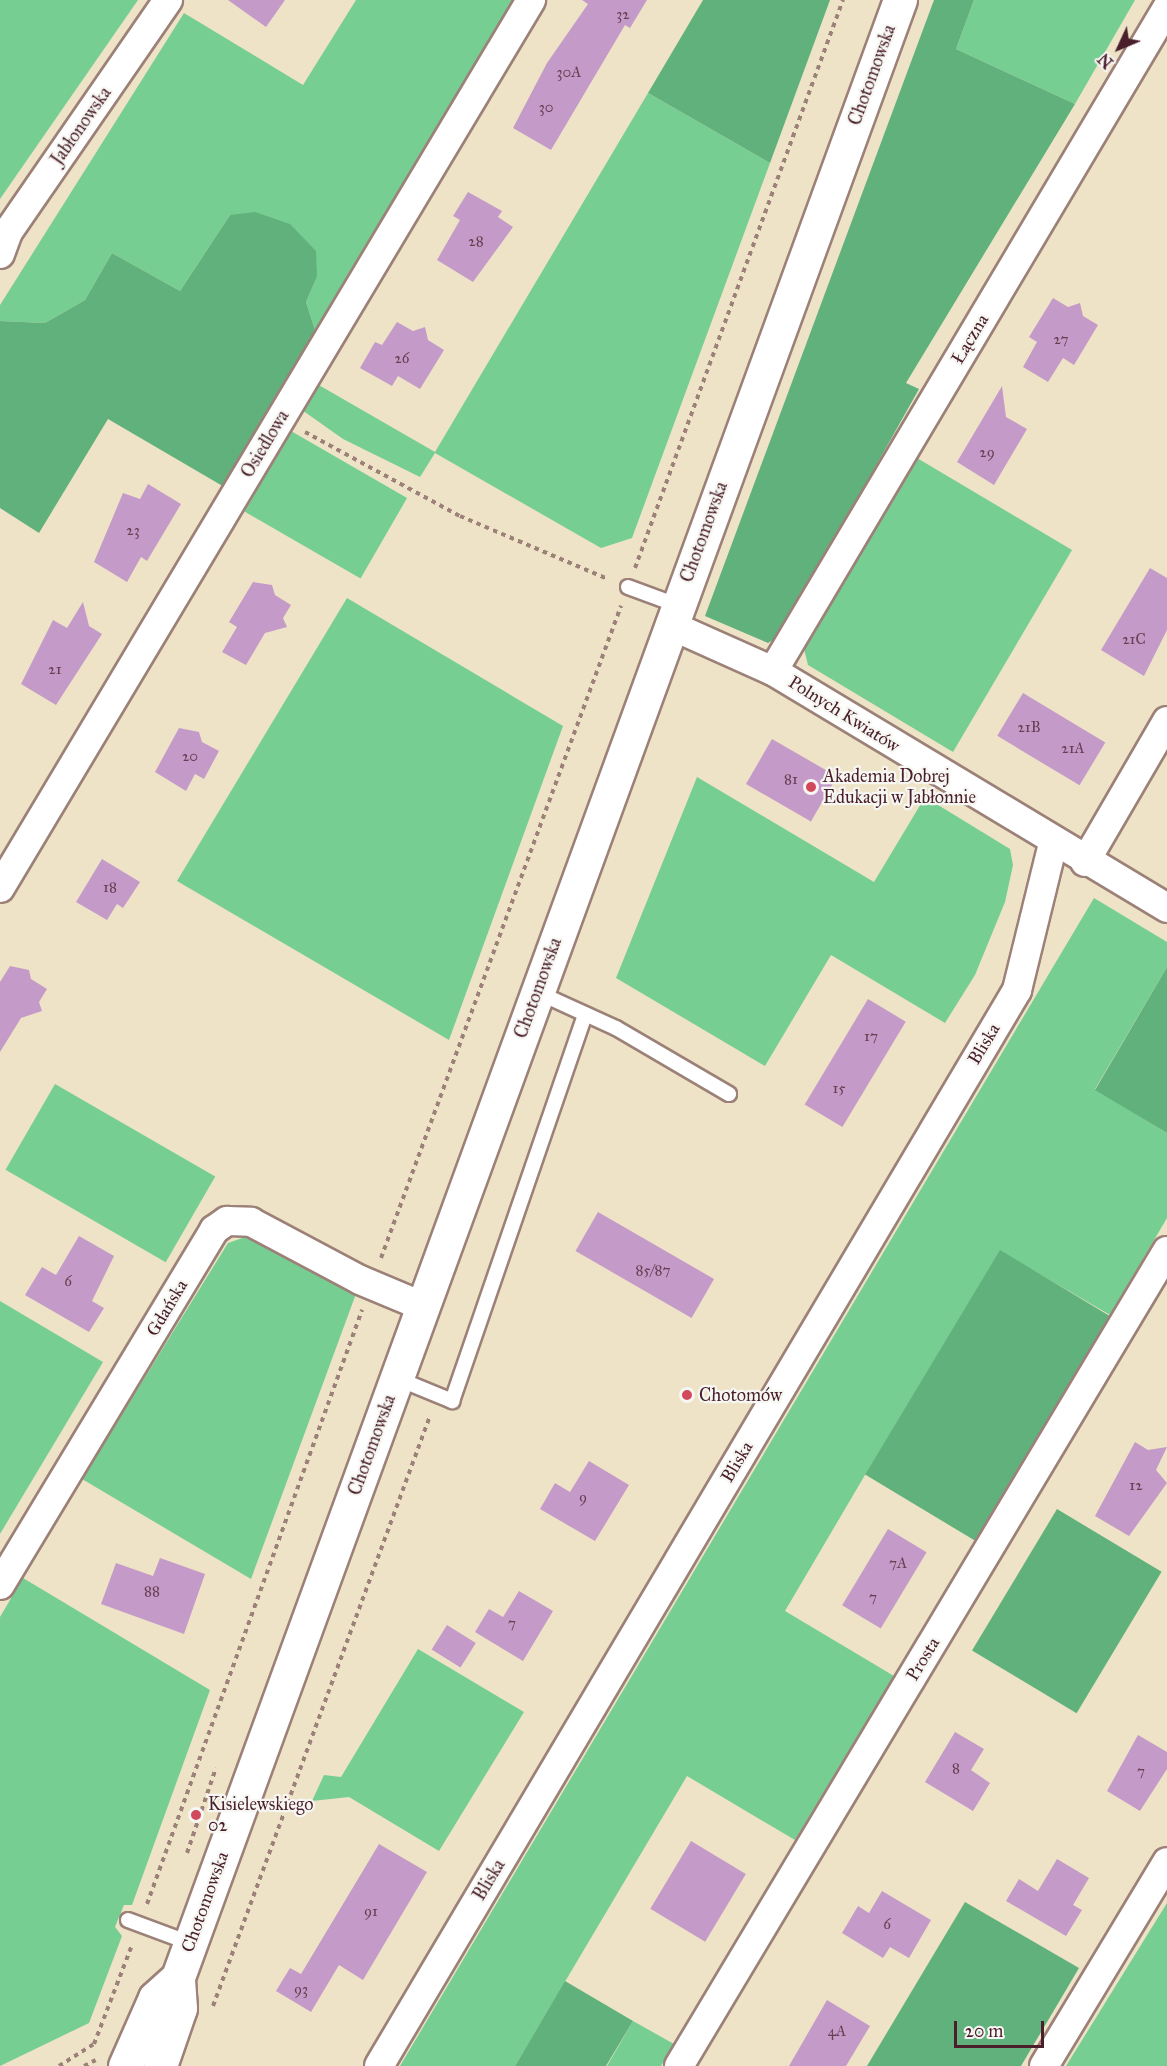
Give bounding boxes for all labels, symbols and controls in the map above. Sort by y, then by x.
house number: 32 [616,6,630,24]
north arrow [1089,18,1149,78]
street label: Chotomowska [844,22,900,128]
text: N [1094,49,1117,72]
house number: 30A [557,64,581,82]
street label: Jabłonowska [46,83,116,169]
house number: 30 [539,99,553,117]
house number: 28 [468,233,484,251]
street label: Łączna [947,310,993,368]
house number: 27 [1054,331,1068,349]
house number: 26 [394,350,410,368]
street label: Osiedlowa [236,406,294,482]
house number: 29 [979,444,995,462]
street label: Chotomowska [676,479,732,585]
house number: 23 [126,522,140,540]
house number: 21C [1122,631,1146,649]
house number: 21 [48,661,62,679]
street label: Polnych Kwiatów [784,671,904,757]
house number: 21B [1017,719,1041,737]
house number: 21A [1061,740,1085,758]
house number: 20 [182,748,198,766]
place label: Akademia Dobrej Edukacji w Jabłonnie [823,766,976,808]
house number: 81 [784,771,798,789]
marker: Akademia Dobrej Edukacji w Jabłonnie [804,780,818,794]
house number: 18 [103,879,117,897]
street label: Chotomowska [510,935,566,1041]
street label: Bliska [963,1019,1005,1069]
house number: 17 [864,1028,878,1046]
house number: 15 [833,1080,845,1098]
house number: 85/87 [636,1262,670,1280]
house number: 6 [64,1273,72,1291]
street label: Gdańska [142,1276,192,1340]
place label: Chotomów [699,1384,782,1406]
marker: Chotomów [680,1388,694,1402]
street label: Chotomowska [344,1392,400,1498]
street label: Bliska [716,1437,758,1487]
house number: 12 [1129,1477,1143,1495]
house number: 9 [579,1489,587,1507]
house number: 7A [889,1555,907,1573]
house number: 88 [144,1583,160,1601]
house number: 7 [869,1589,877,1607]
house number: 7 [508,1615,516,1633]
street label: Prosta [902,1633,944,1685]
house number: 8 [952,1760,960,1778]
house number: 7 [1137,1763,1145,1781]
place label: Kisielewskiego 02 [208,1794,314,1836]
marker: Kisielewskiego 02 [189,1808,203,1822]
street label: Chotomowska [177,1849,233,1955]
street label: Bliska [468,1855,510,1905]
house number: 91 [364,1903,378,1921]
house number: 6 [883,1916,891,1934]
house number: 93 [294,1981,308,1999]
scale bar [957,2009,1047,2047]
text: 20 m [965,2020,1003,2042]
house number: 4A [828,2023,846,2041]

